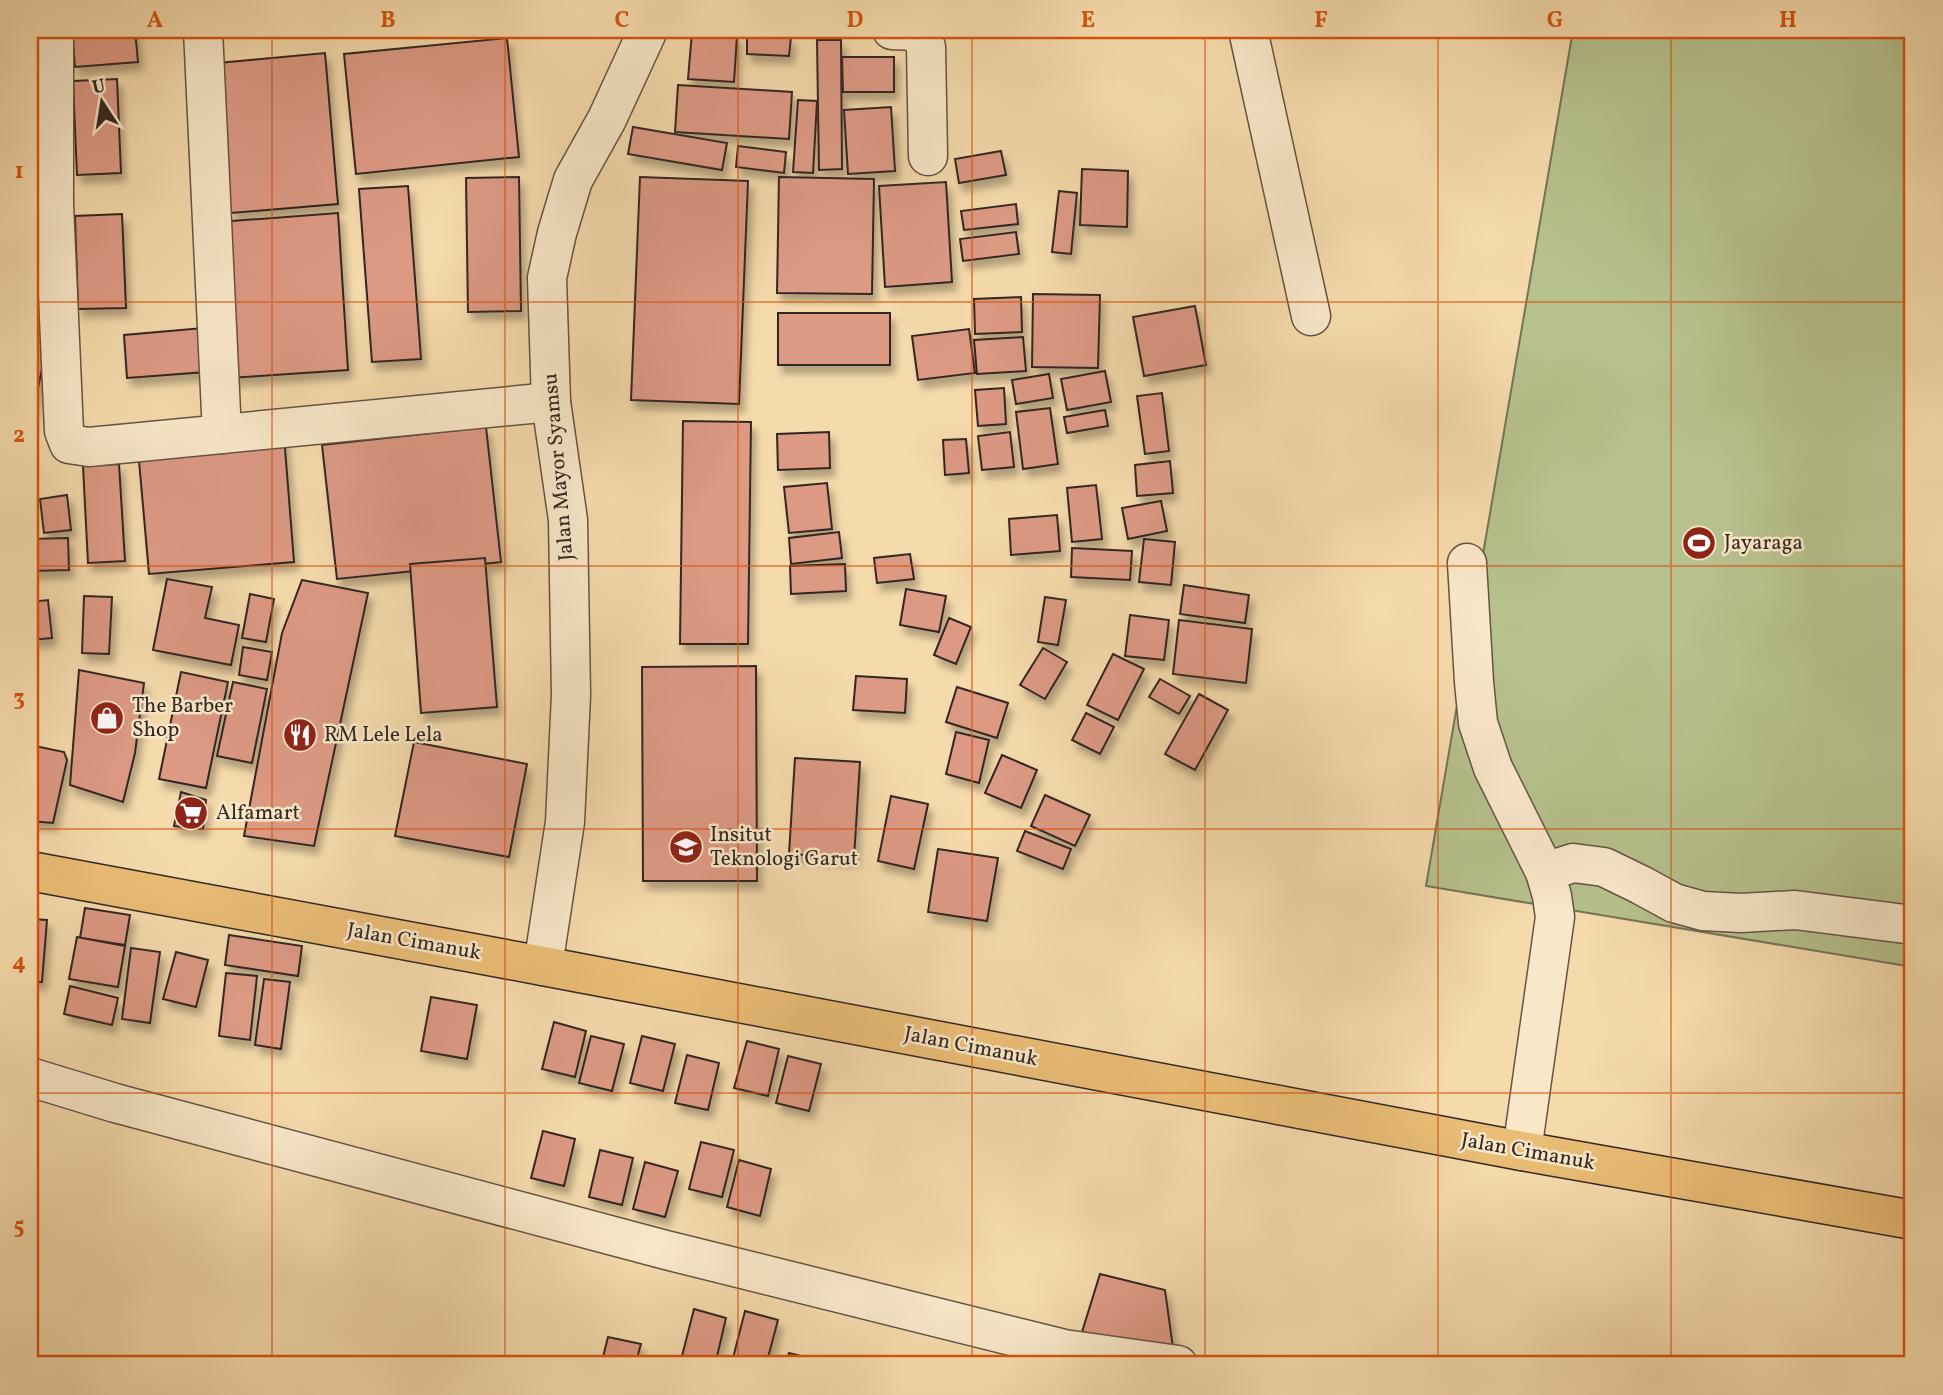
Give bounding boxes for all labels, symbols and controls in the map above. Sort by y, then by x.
text: A [147,5,163,37]
text: B [380,5,396,37]
text: C [615,5,629,37]
text: D [847,5,864,37]
text: E [1081,5,1095,37]
text: F [1314,5,1328,37]
text: G [1547,5,1563,37]
text: H [1779,5,1797,37]
north arrow [66,66,136,136]
text: U [90,73,108,101]
text: 1 [14,156,24,188]
street label: Jalan Mayor Syamsu [536,372,582,562]
text: 2 [13,420,25,452]
sports icon: Jayaraga [1680,524,1718,562]
place label: Jayaraga [1724,529,1803,558]
text: 3 [13,683,25,715]
place label: The Barber Shop [132,692,233,745]
shop icon: The Barber Shop [88,699,126,737]
restaurant icon: RM Lele Lela [281,716,319,754]
place label: RM Lele Lela [324,721,443,750]
supermarket icon: Alfamart [172,794,210,832]
place label: Alfamart [216,799,300,828]
place label: Insitut Teknologi Garut [710,821,858,874]
school or university icon: Insitut Teknologi Garut [667,828,705,866]
street label: Jalan Cimanuk [345,916,484,968]
text: 4 [12,947,26,979]
street label: Jalan Cimanuk [902,1020,1041,1074]
street label: Jalan Cimanuk [1459,1126,1598,1178]
text: 5 [13,1211,25,1243]

